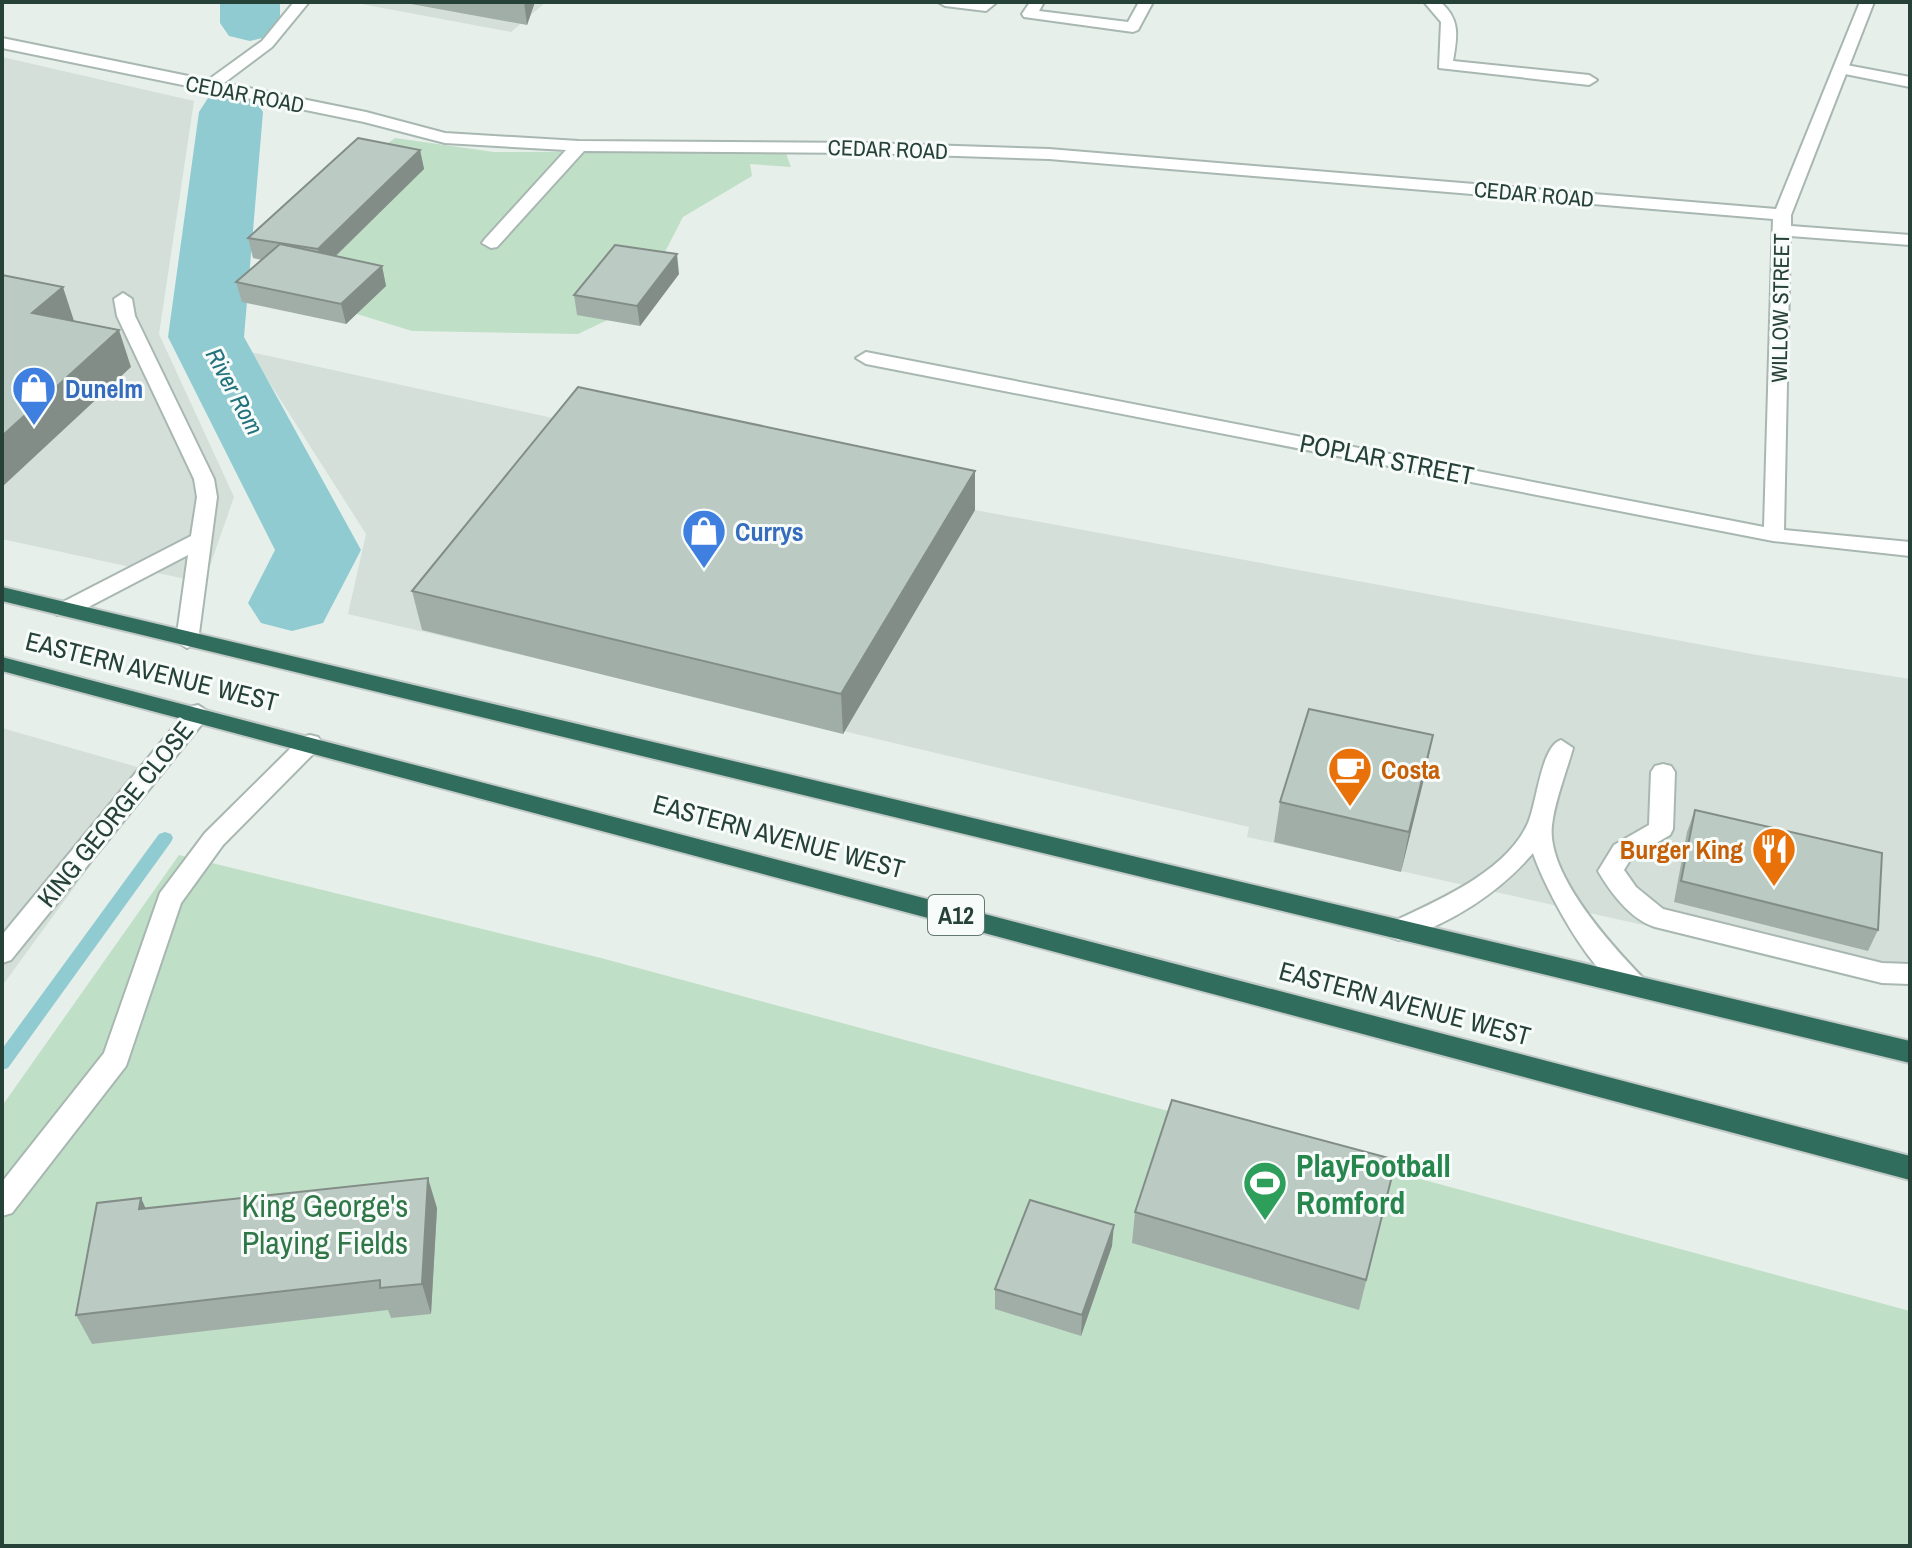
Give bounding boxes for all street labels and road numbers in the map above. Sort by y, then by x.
street label: CEDAR ROAD [183,68,307,120]
street label: CEDAR ROAD [827,132,949,166]
street label: CEDAR ROAD [1473,174,1595,214]
street label: WILLOW STREET [1764,233,1796,383]
street label: POPLAR STREET [1297,425,1477,493]
street label: EASTERN AVENUE WEST [22,623,282,719]
street label: KING GEORGE CLOSE [29,714,201,914]
street label: EASTERN AVENUE WEST [649,786,909,886]
road number: A12 [928,895,984,935]
street label: EASTERN AVENUE WEST [1275,953,1535,1053]

